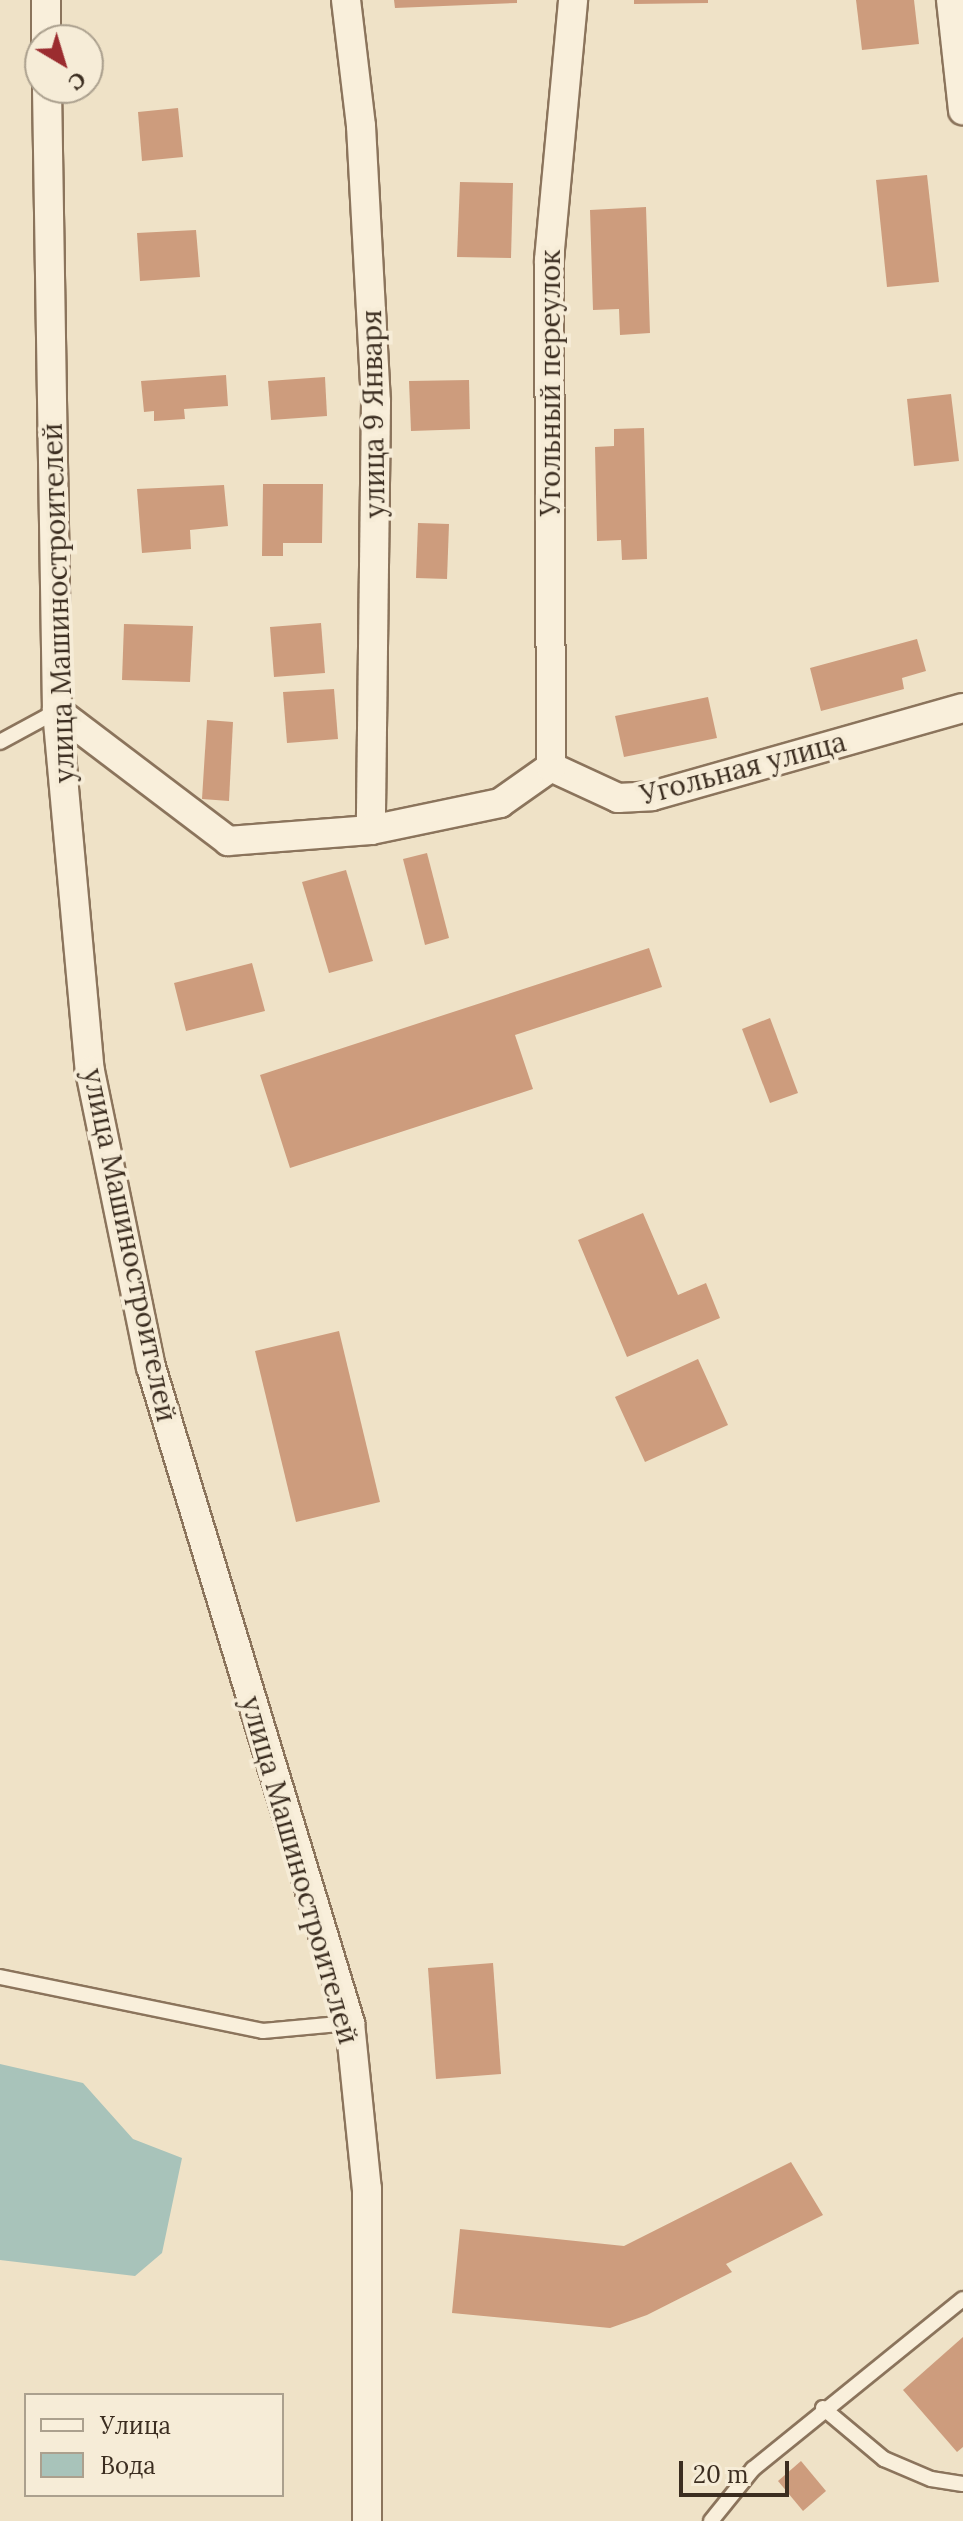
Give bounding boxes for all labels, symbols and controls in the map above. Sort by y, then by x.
north arrow [24,24,104,104]
text: С [63,66,92,97]
street label: Угольный переулок [533,250,567,516]
street label: улица 9 Января [354,309,392,519]
street label: улица Машиностроителей [35,422,81,784]
street label: Угольная улица [637,724,849,812]
street label: улица Машиностроителей [76,1065,184,1425]
street label: улица Машиностроителей [234,1692,366,2048]
legend [24,2393,284,2497]
text: Улица [100,2410,171,2441]
scale bar [683,2445,793,2495]
text: Вода [100,2450,156,2481]
text: 20 m [693,2459,749,2490]

